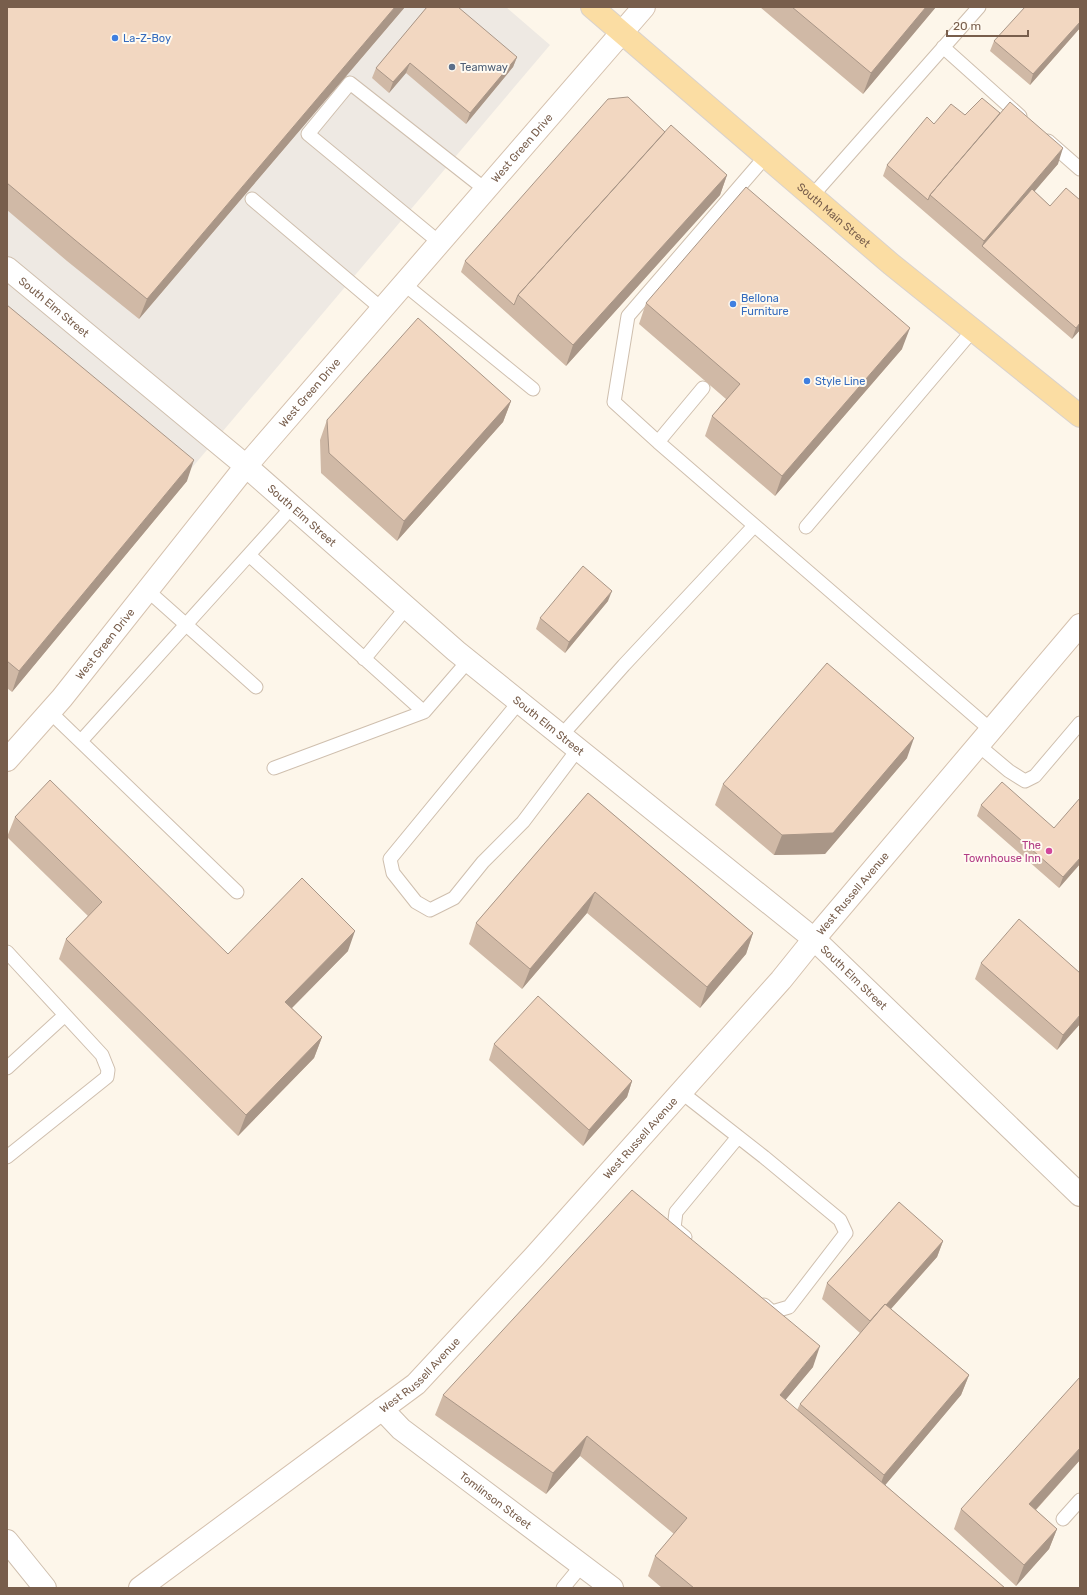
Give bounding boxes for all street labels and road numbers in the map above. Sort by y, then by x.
street label: West Green Drive [488,111,555,185]
street label: South Main Street [795,180,874,250]
street label: South Elm Street [16,274,92,340]
street label: West Green Drive [276,356,343,430]
street label: South Elm Street [265,482,340,549]
street label: West Green Drive [73,606,137,682]
street label: South Elm Street [510,693,587,758]
street label: West Russell Avenue [814,849,891,938]
street label: South Elm Street [818,942,890,1013]
street label: West Russell Avenue [600,1094,680,1182]
street label: West Russell Avenue [377,1335,462,1415]
street label: Tomlinson Street [457,1469,535,1532]

